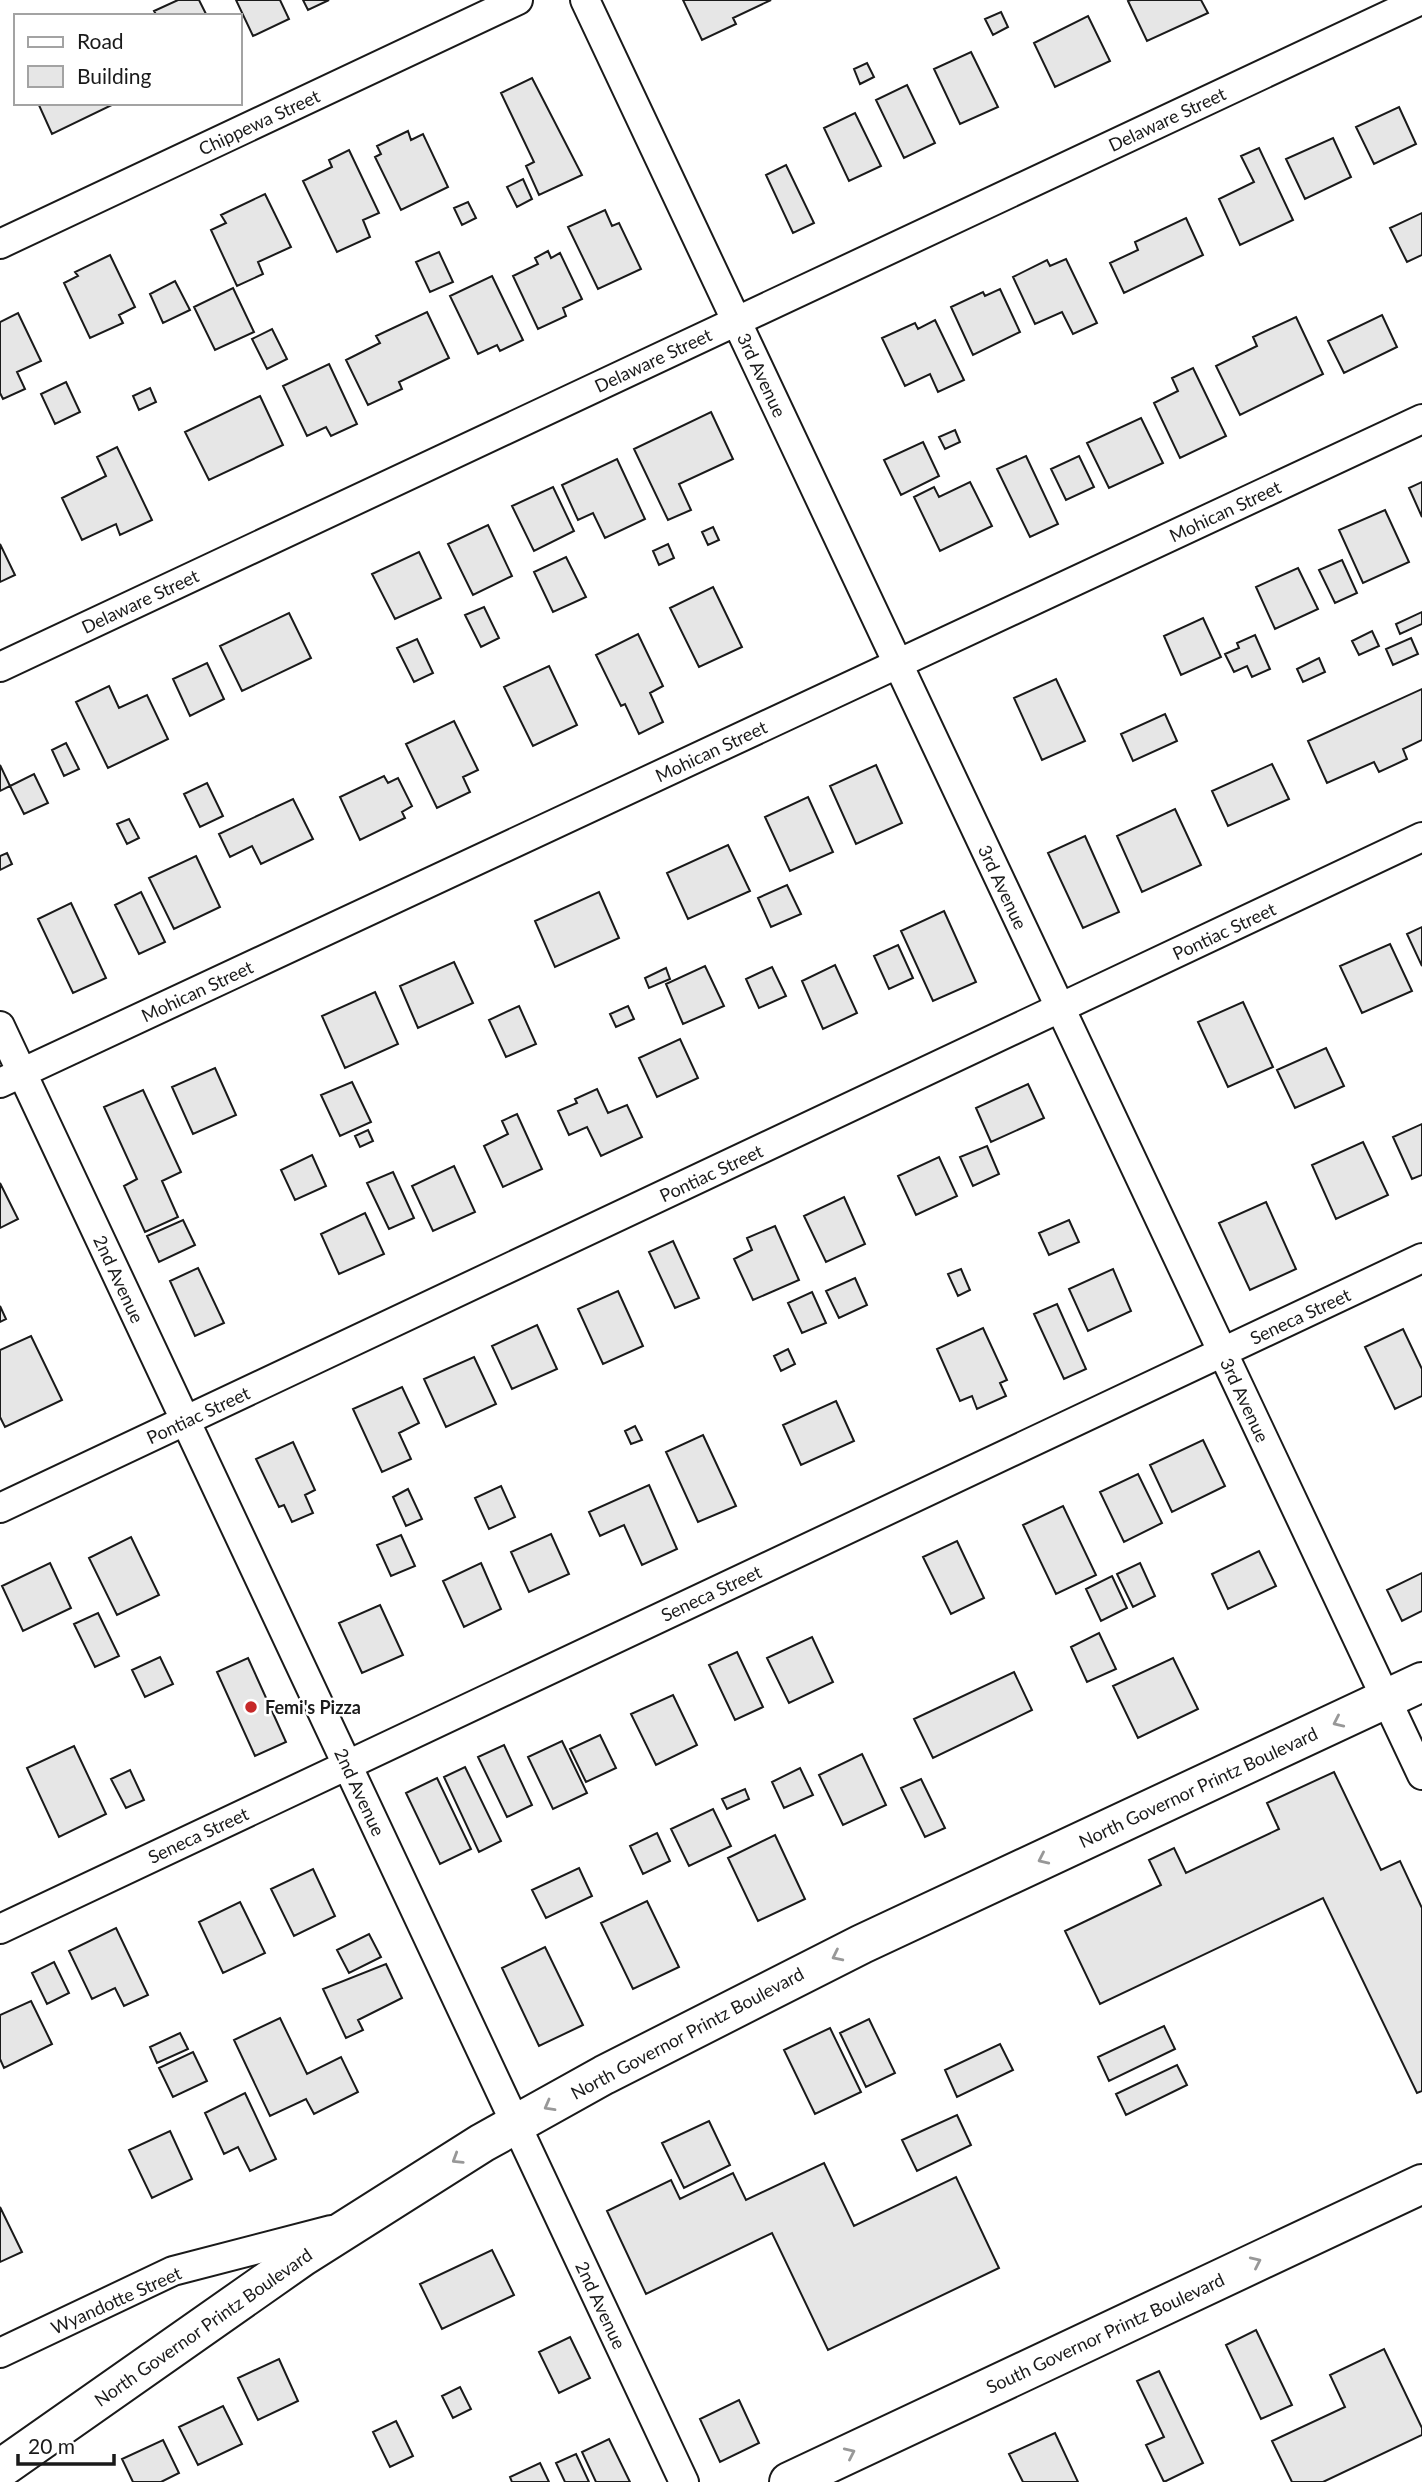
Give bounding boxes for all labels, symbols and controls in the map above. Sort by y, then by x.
legend [14,14,242,105]
text: Road [77,28,124,53]
text: Building [77,63,152,88]
street label: Delaware Street [1105,82,1230,156]
street label: Chippewa Street [195,84,323,160]
street label: Delaware Street [591,323,716,397]
street label: 3rd Avenue [733,329,791,421]
street label: Mohican Street [1166,475,1285,546]
street label: Delaware Street [78,564,203,638]
street label: Mohican Street [652,715,771,786]
street label: 3rd Avenue [974,841,1032,933]
street label: Pontiac Street [1169,897,1279,964]
street label: Mohican Street [138,955,257,1026]
street label: Pontiac Street [656,1139,766,1206]
street label: 2nd Avenue [89,1232,149,1326]
street label: Seneca Street [1246,1283,1354,1349]
street label: 3rd Avenue [1216,1354,1274,1446]
street label: Pontiac Street [143,1381,253,1448]
street label: Seneca Street [657,1560,765,1626]
place label: Femi's Pizza [265,1696,361,1718]
marker: Femi's Pizza [243,1699,259,1715]
one-way arrow [1333,1713,1345,1727]
street label: North Governor Printz Boulevard [1075,1722,1321,1852]
street label: 2nd Avenue [330,1745,390,1839]
street label: Seneca Street [144,1802,252,1868]
one-way arrow [1038,1851,1050,1865]
one-way arrow [832,1948,844,1962]
street label: North Governor Printz Boulevard [567,1962,807,2104]
one-way arrow [543,2098,556,2111]
one-way arrow [452,2150,465,2163]
street label: North Governor Printz Boulevard [90,2243,316,2411]
one-way arrow [1249,2256,1261,2270]
street label: 2nd Avenue [571,2258,631,2352]
street label: Wyandotte Street [47,2261,185,2339]
street label: South Governor Printz Boulevard [982,2268,1228,2398]
scale bar [18,2422,114,2466]
text: 20 m [28,2433,75,2458]
one-way arrow [843,2447,855,2461]

